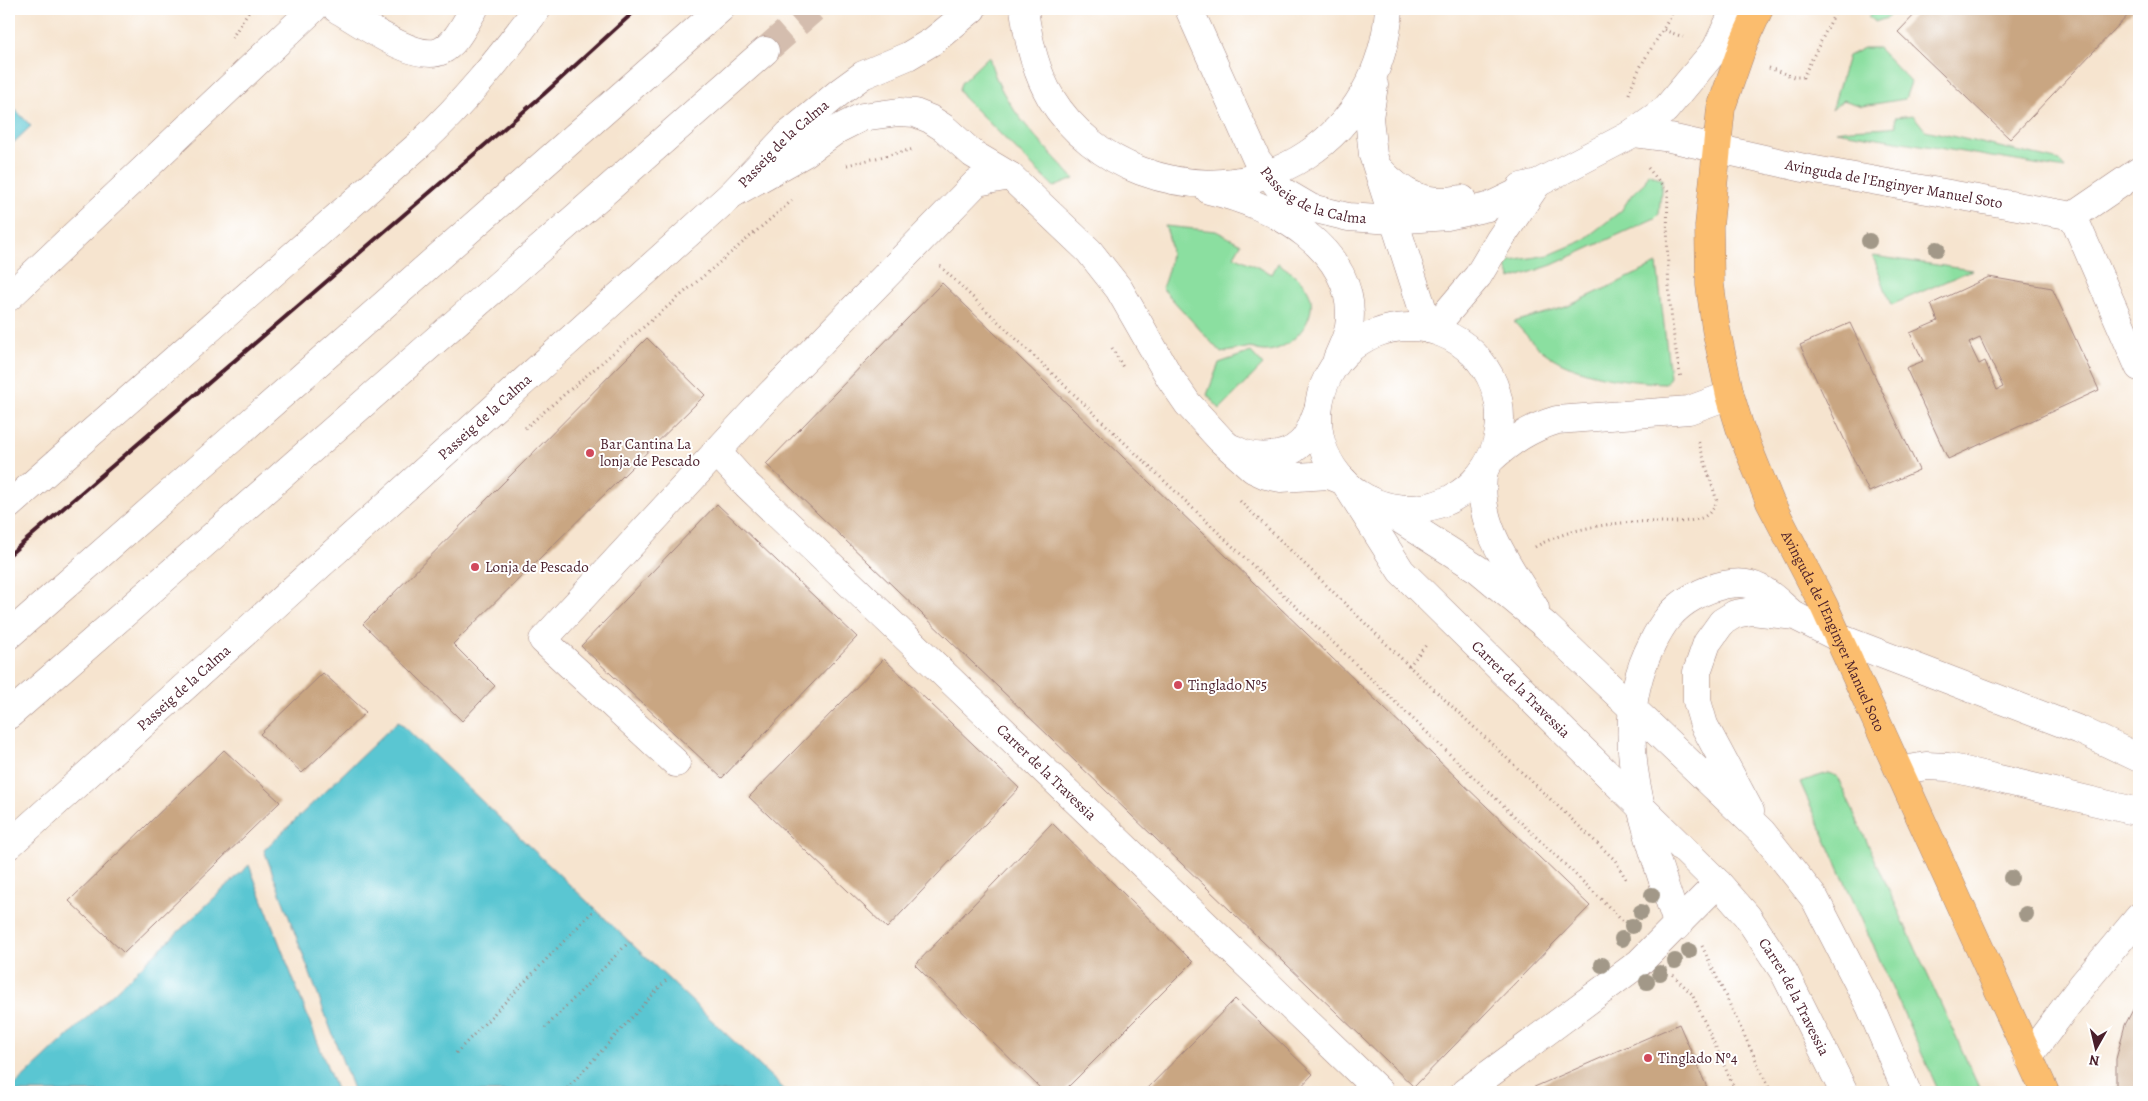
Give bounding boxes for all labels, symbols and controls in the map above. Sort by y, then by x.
street label: Passeig de la Calma [733,95,833,192]
street label: Avinguda de l'Enginyer Manuel Soto [1782,154,2004,213]
street label: Passeig de la Calma [1256,162,1367,228]
street label: Passeig de la Calma [434,369,536,464]
place label: Bar Cantina La lonja de Pescado [600,434,700,471]
marker: Bar Cantina La lonja de Pescado [584,447,596,459]
street label: Avinguda de l'Enginyer Manuel Soto [1776,526,1890,735]
place label: Lonja de Pescado [485,557,589,577]
marker: Lonja de Pescado [469,561,481,573]
street label: Carrer de la Travessia [1467,636,1575,742]
street label: Passeig de la Calma [133,640,235,735]
place label: Tinglado Nº5 [1188,675,1267,695]
marker: Tinglado Nº5 [1172,679,1184,691]
street label: Carrer de la Travessia [992,720,1101,825]
street label: Carrer de la Travessia [1754,934,1834,1059]
north arrow [2070,1024,2120,1074]
place label: Tinglado Nº4 [1658,1048,1738,1068]
text: N [2088,1050,2101,1070]
marker: Tinglado Nº4 [1642,1052,1654,1064]

